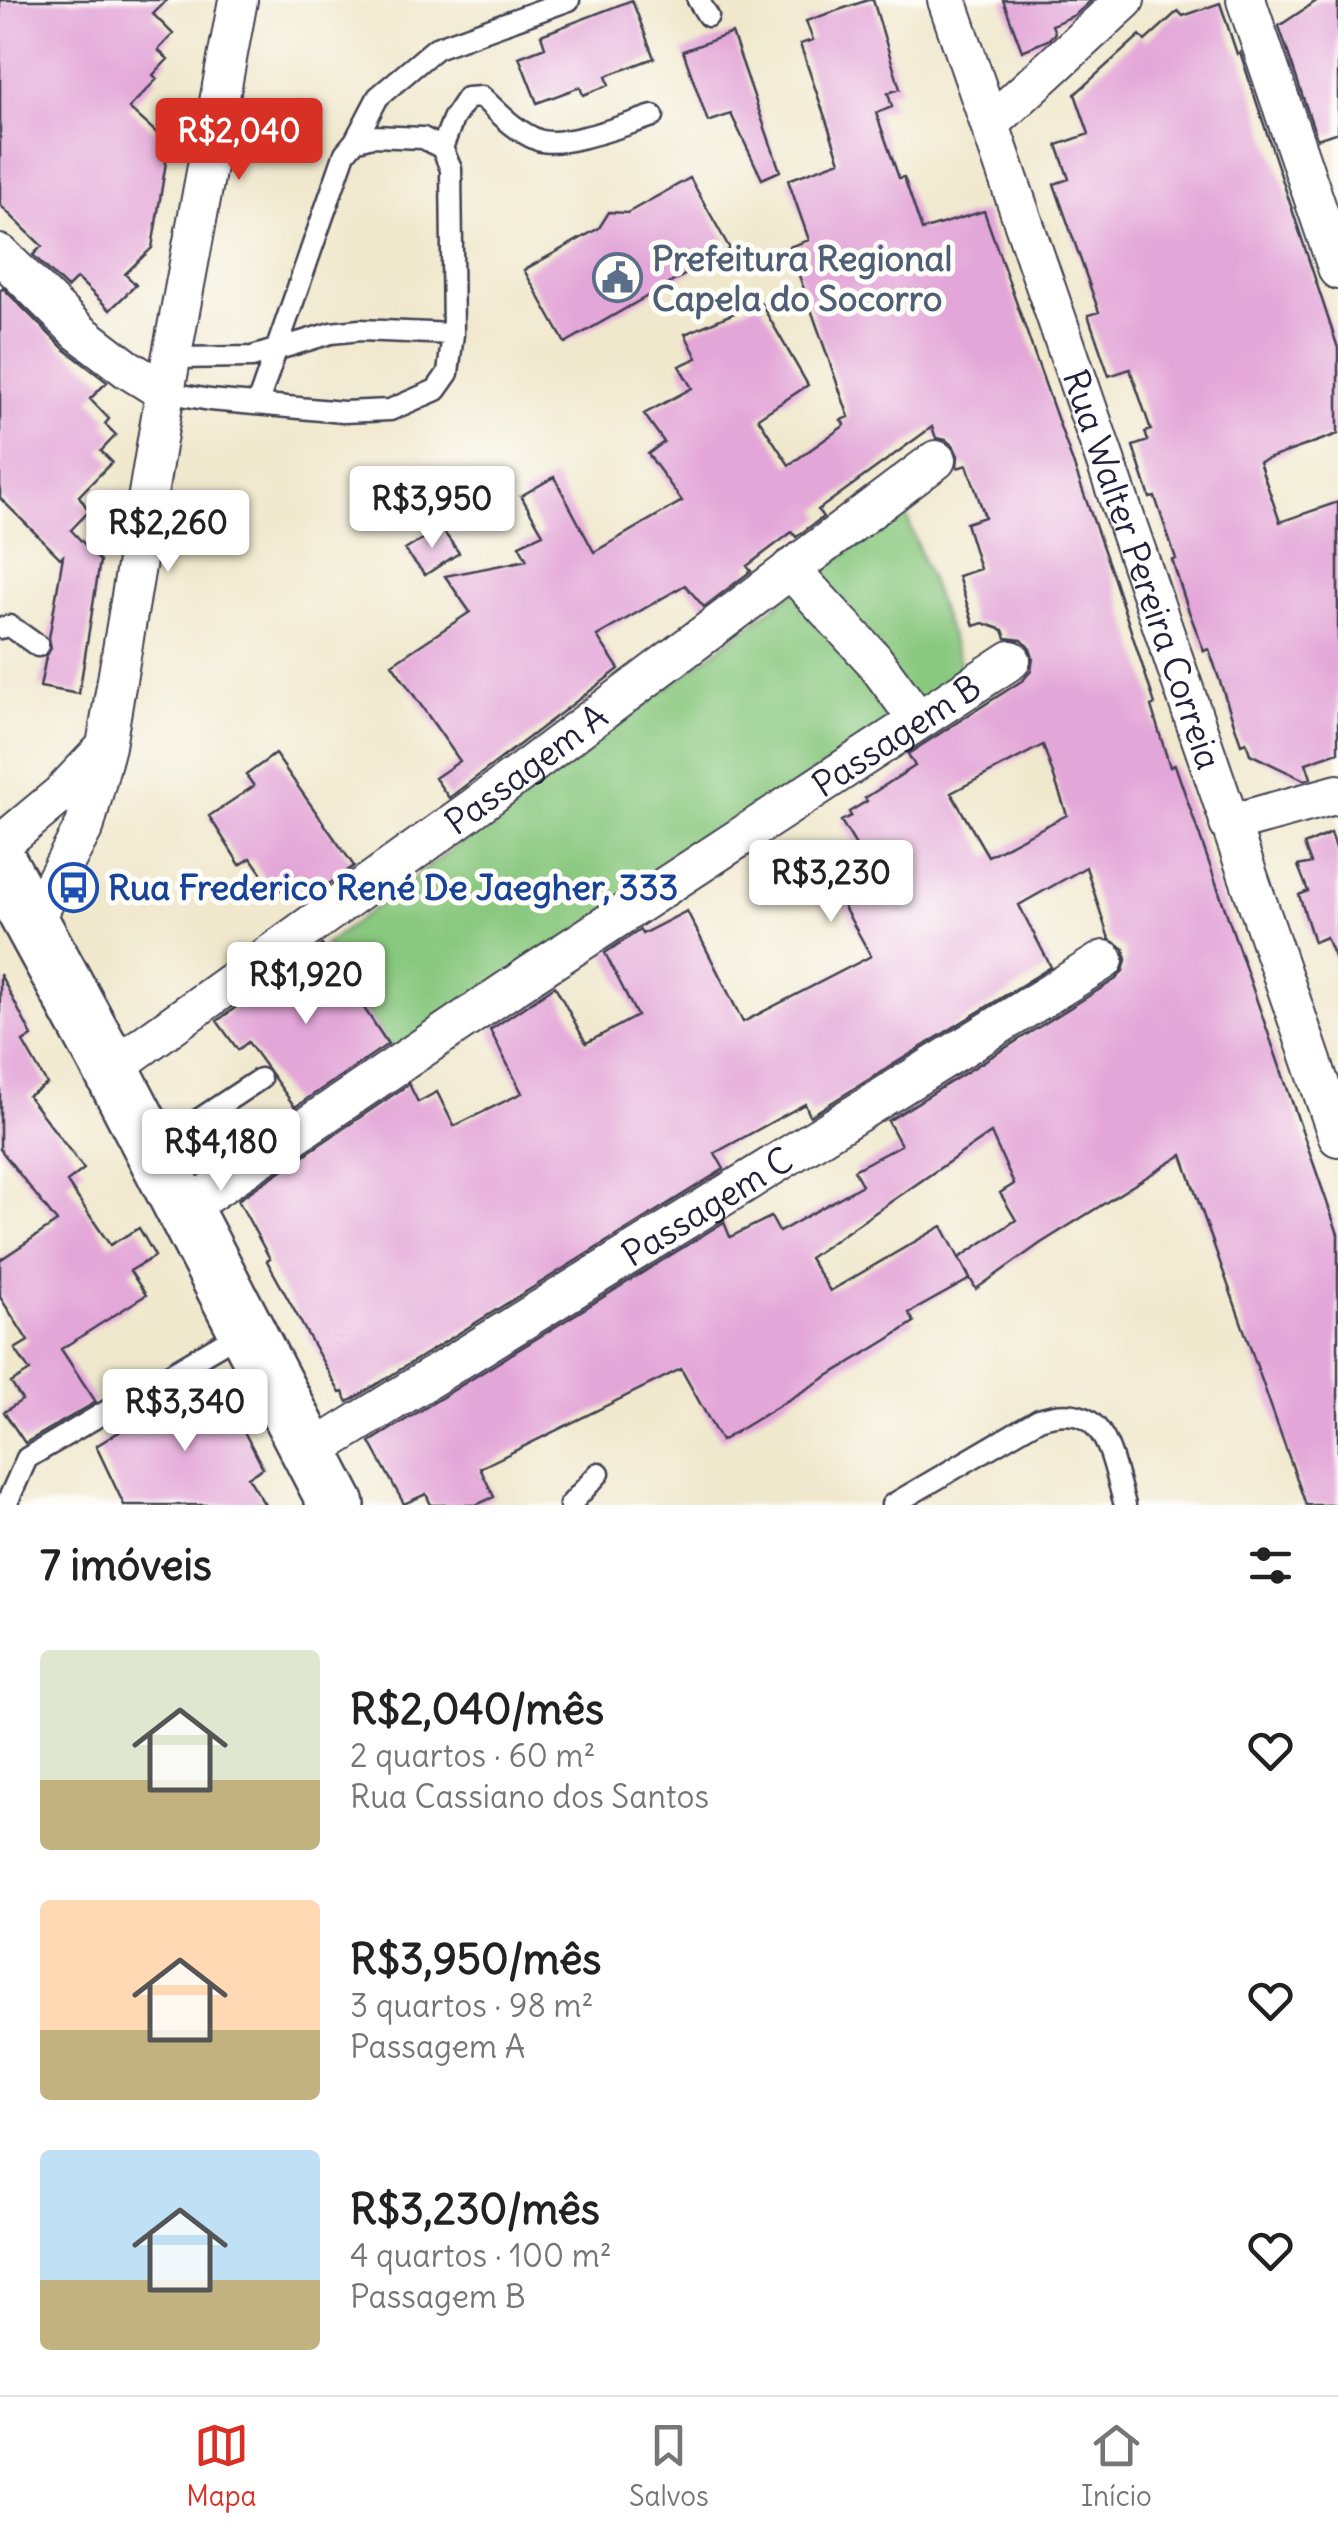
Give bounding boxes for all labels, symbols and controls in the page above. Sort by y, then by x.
pin: R$2,040 [147,98,331,183]
text: R$2,040 [178,110,300,151]
place label: Prefeitura Regional Capela do Socorro [652,236,952,320]
public building icon: Prefeitura Regional Capela do Socorro [591,252,643,304]
street label: Rua Walter Pereira Correia [1054,364,1232,775]
pin: R$3,950 [340,466,524,551]
text: R$3,950 [372,478,492,519]
pin: R$2,260 [76,490,260,575]
text: R$2,260 [108,502,228,543]
street label: Passagem B [804,664,989,806]
street label: Passagem A [436,694,616,844]
pin: R$3,230 [739,840,923,925]
text: R$3,230 [771,852,891,893]
bus stop icon: Rua Frederico René De Jaegher, 333 [47,861,99,913]
place label: Rua Frederico René De Jaegher, 333 [108,865,678,909]
pin: R$1,920 [214,942,398,1027]
text: R$1,920 [249,954,363,995]
pin: R$4,180 [129,1109,313,1194]
text: R$4,180 [164,1121,278,1162]
street label: Passagem C [613,1137,800,1276]
pin: R$3,340 [93,1369,277,1454]
text: R$3,340 [125,1381,245,1422]
icon: filters [1243,1538,1298,1593]
text: 7 imóveis [40,1539,212,1591]
text: R$2,040/mês [350,1683,604,1735]
icon: home [120,1690,240,1810]
icon: heart [1243,1723,1298,1778]
text: 2 quartos · 60 m² [350,1735,596,1776]
text: Rua Cassiano dos Santos [350,1776,709,1817]
text: R$3,950/mês [350,1933,601,1985]
icon: home [120,1940,240,2060]
icon: heart [1243,1973,1298,2028]
text: 3 quartos · 98 m² [350,1985,594,2026]
text: Passagem A [350,2026,525,2067]
text: R$3,230/mês [350,2183,600,2235]
icon: home [120,2190,240,2310]
icon: heart [1243,2223,1298,2278]
text: 4 quartos · 100 m² [350,2235,612,2276]
text: Passagem B [350,2276,526,2317]
tab: Mapa [186,2418,257,2514]
tab: Salvos [629,2418,709,2514]
tab: Início [1081,2418,1152,2514]

